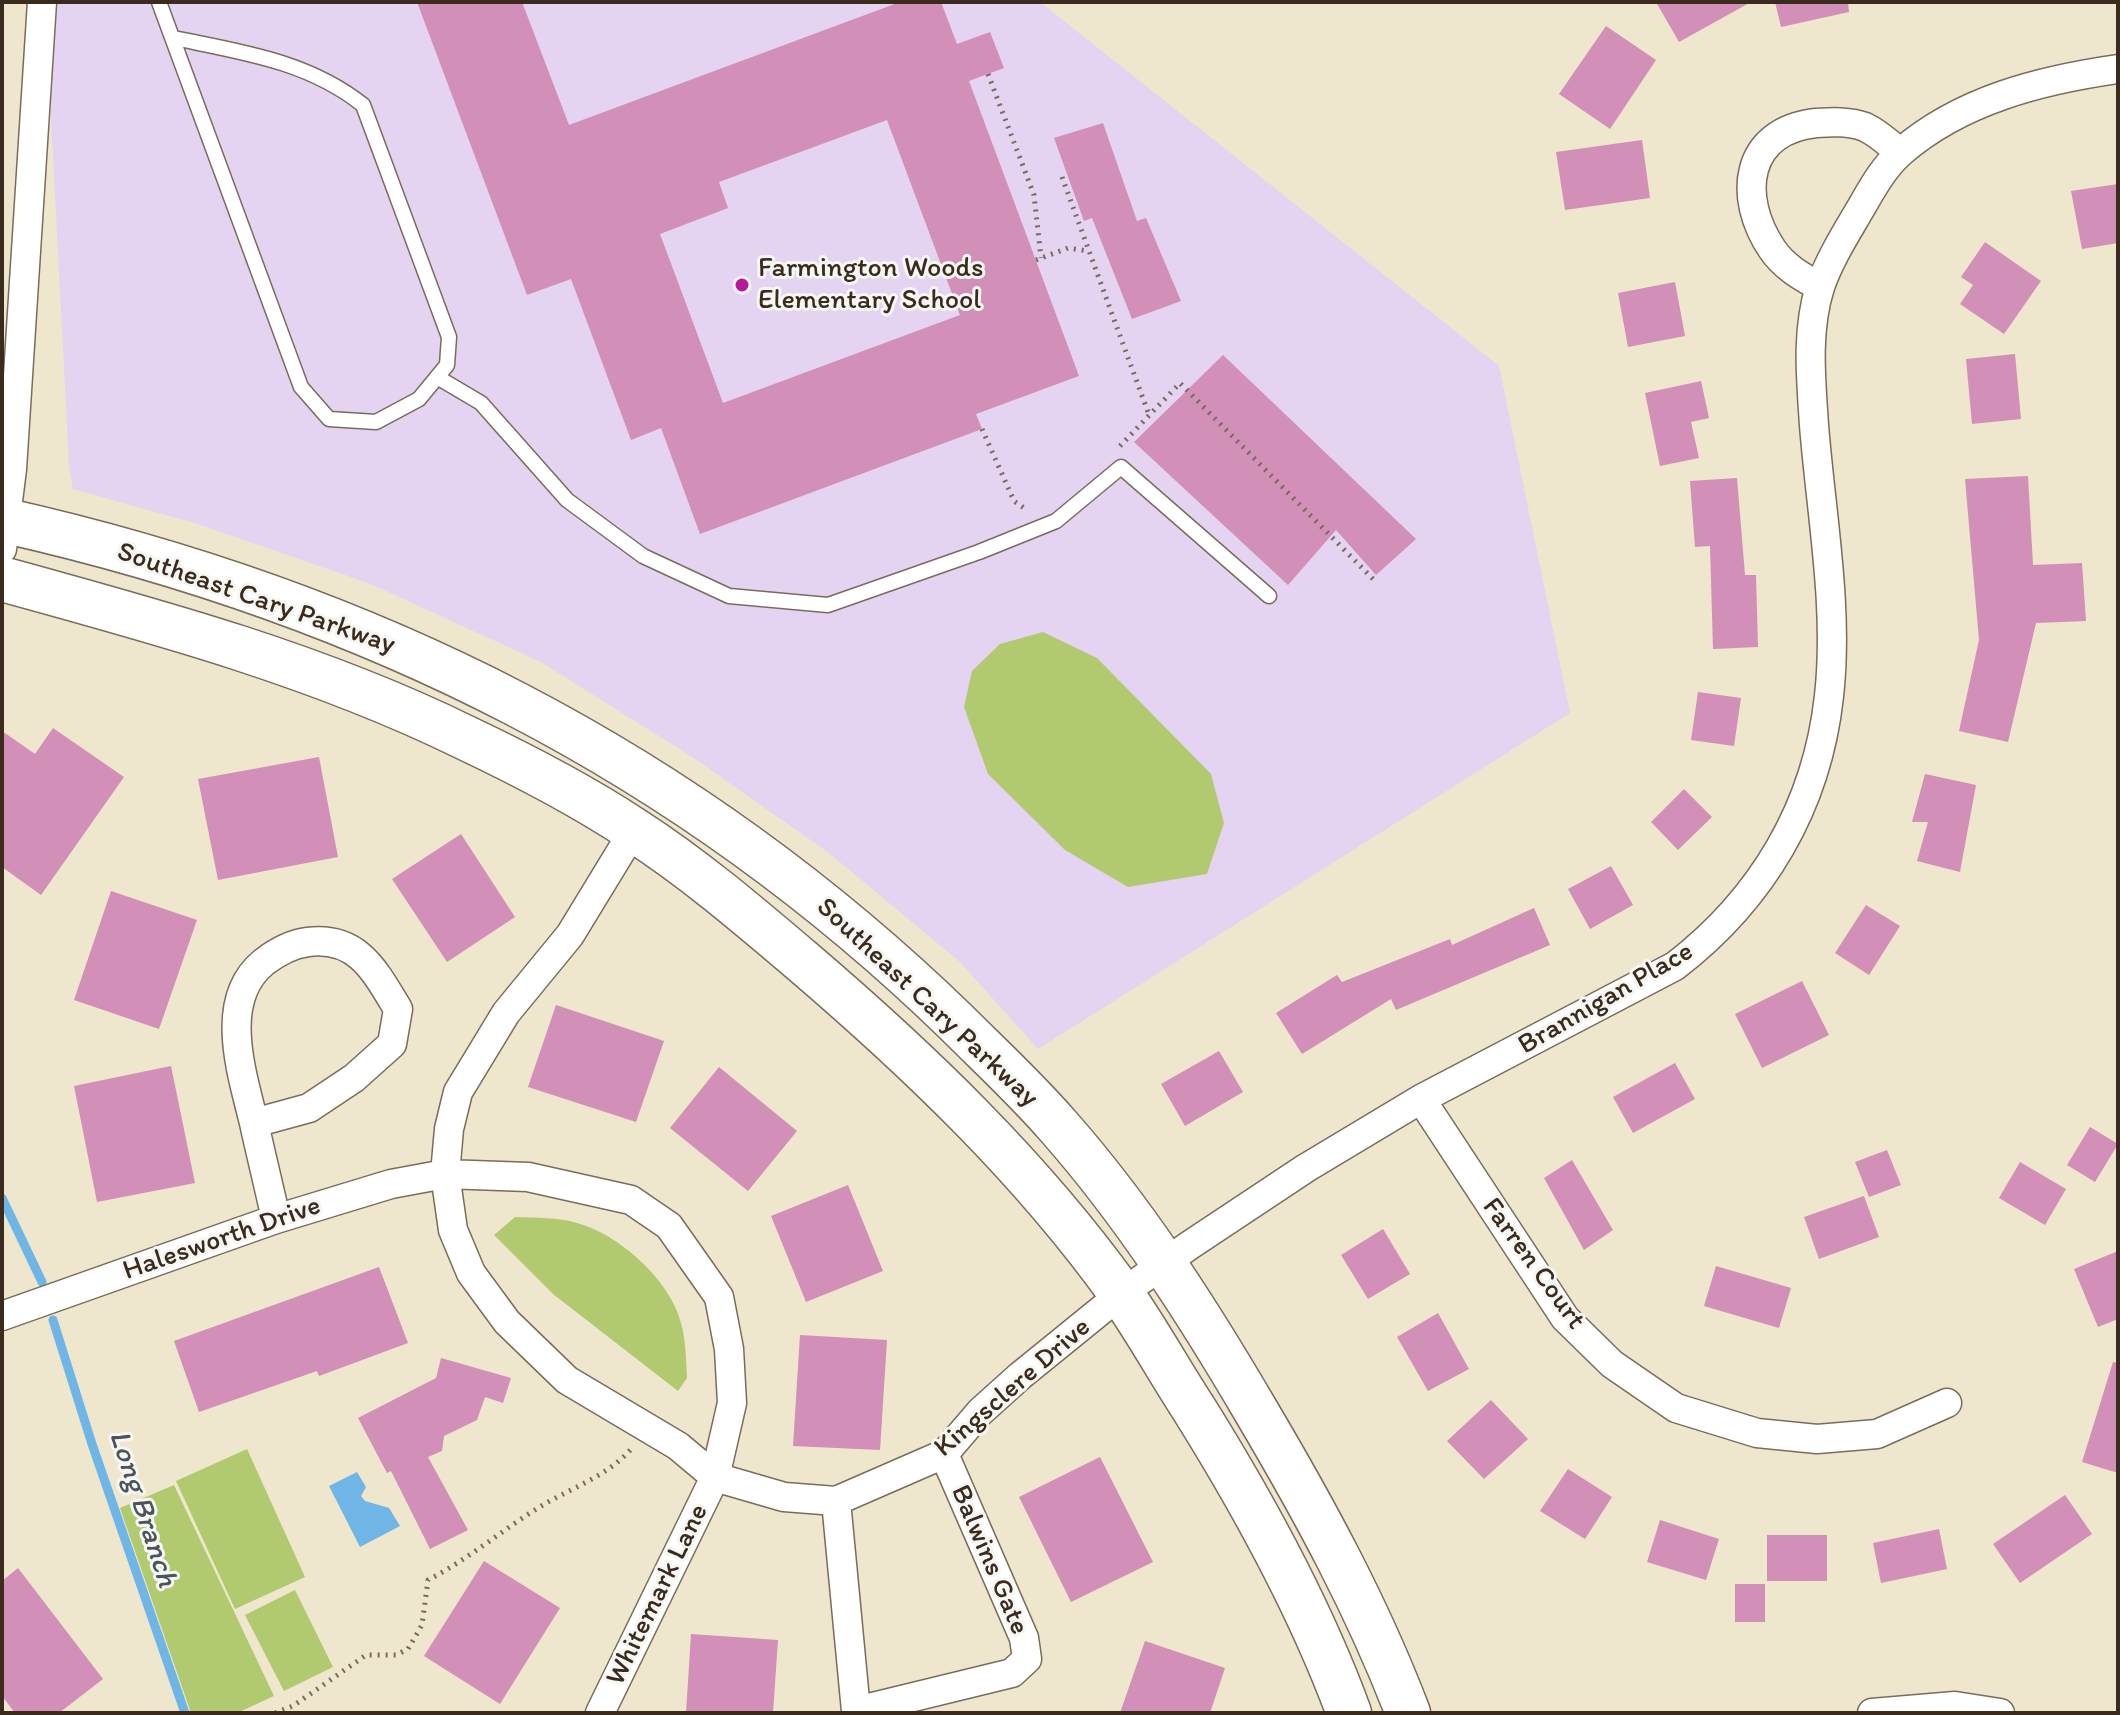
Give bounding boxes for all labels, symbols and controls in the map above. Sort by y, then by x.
place label: Farmington Woods Elementary School [758,252,983,318]
marker: Farmington Woods Elementary School [733,276,751,294]
street label: Southeast Cary Parkway [113,536,399,662]
street label: Southeast Cary Parkway [809,891,1045,1115]
street label: Brannigan Place [1513,935,1699,1063]
street label: Halesworth Drive [119,1189,325,1289]
street label: Farren Court [1474,1192,1592,1336]
street label: Kingsclere Drive [928,1311,1098,1465]
water label: Long Branch [100,1426,184,1592]
street label: Balwins Gate [942,1480,1036,1640]
street label: Whitemark Lane [600,1499,716,1691]

